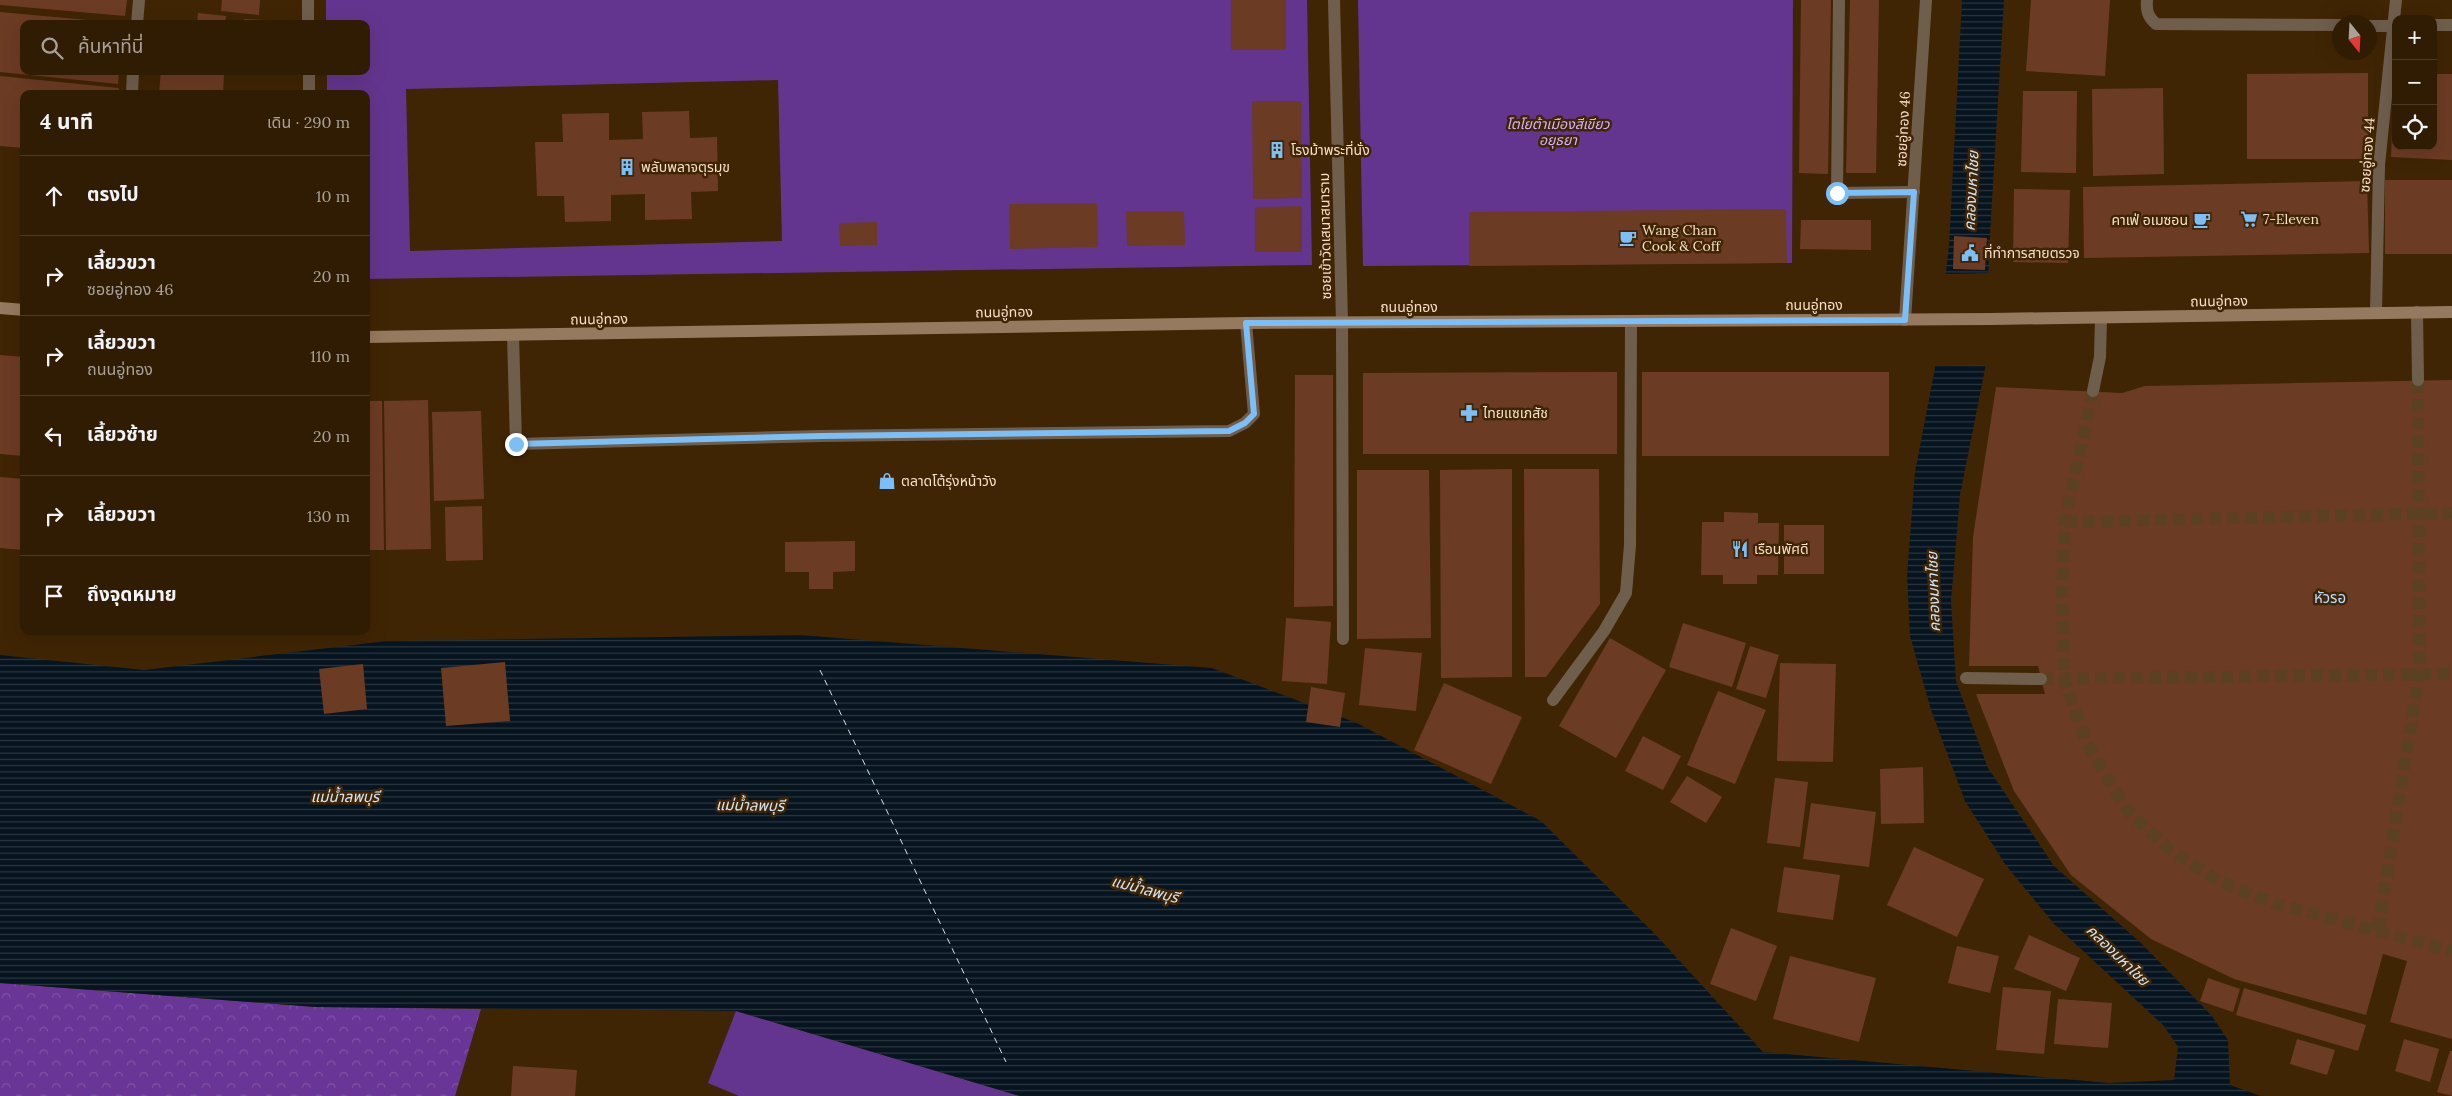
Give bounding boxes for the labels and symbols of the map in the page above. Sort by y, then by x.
north arrow [2332,15,2377,60]
street label: ซอยอู่ทอง 46 [1892,91,1914,167]
park label: โตโยต้าเมืองสีเขียว อยุธยา [1507,115,1611,149]
street label: ซอยอู่ทอง 44 [2355,117,2379,193]
building icon: โรงม้าพระที่นั่ง [1267,140,1287,160]
place label: โรงม้าพระที่นั่ง [1291,140,1370,159]
water label: คลองมหาไชย [1959,149,1983,231]
building icon: พลับพลาจตุรมุข [617,157,637,177]
place label: พลับพลาจตุรมุข [641,158,730,176]
street label: ซอยเข้าวัดเสนาสนาราม [1315,173,1335,299]
route start [1826,182,1849,205]
supermarket icon: 7-Eleven [2239,209,2259,229]
cafe icon: คาเฟ่ อเมซอน [2192,210,2212,230]
place label: 7-Eleven [2263,210,2319,228]
place label: คาเฟ่ อเมซอน [2111,211,2188,229]
place label: Wang Chan Cook & Coff [1642,221,1722,255]
cafe icon: Wang Chan Cook & Coff [1618,228,1638,248]
public building icon: ที่ทำการสายตรวจ [1960,243,1980,263]
place label: ที่ทำการสายตรวจ [1984,243,2080,262]
street label: ถนนอู่ทอง [2190,291,2248,311]
street label: ถนนอู่ทอง [1785,296,1843,314]
street label: ถนนอู่ทอง [1380,298,1438,316]
street label: ถนนอู่ทอง [975,302,1033,322]
street label: ถนนอู่ทอง [570,309,628,329]
pharmacy icon: ไทยแซเภสัช [1459,403,1479,423]
place label: ไทยแซเภสัช [1482,404,1548,422]
route end [505,433,528,456]
shop icon: ตลาดโต้รุ่งหน้าวัง [877,471,897,491]
place label: ตลาดโต้รุ่งหน้าวัง [901,472,997,490]
restaurant icon: เรือนพัศดี [1730,539,1750,559]
place label: เรือนพัศดี [1754,540,1809,558]
water label: คลองมหาไชย [1922,551,1944,632]
district label: หัวรอ [2314,588,2346,607]
water label: แม่น้ำลพบุรี [311,786,382,806]
water label: แม่น้ำลพบุรี [716,794,787,815]
water label: แม่น้ำลพบุรี [1110,870,1183,908]
water label: คลองมหาไชย [2083,920,2154,990]

